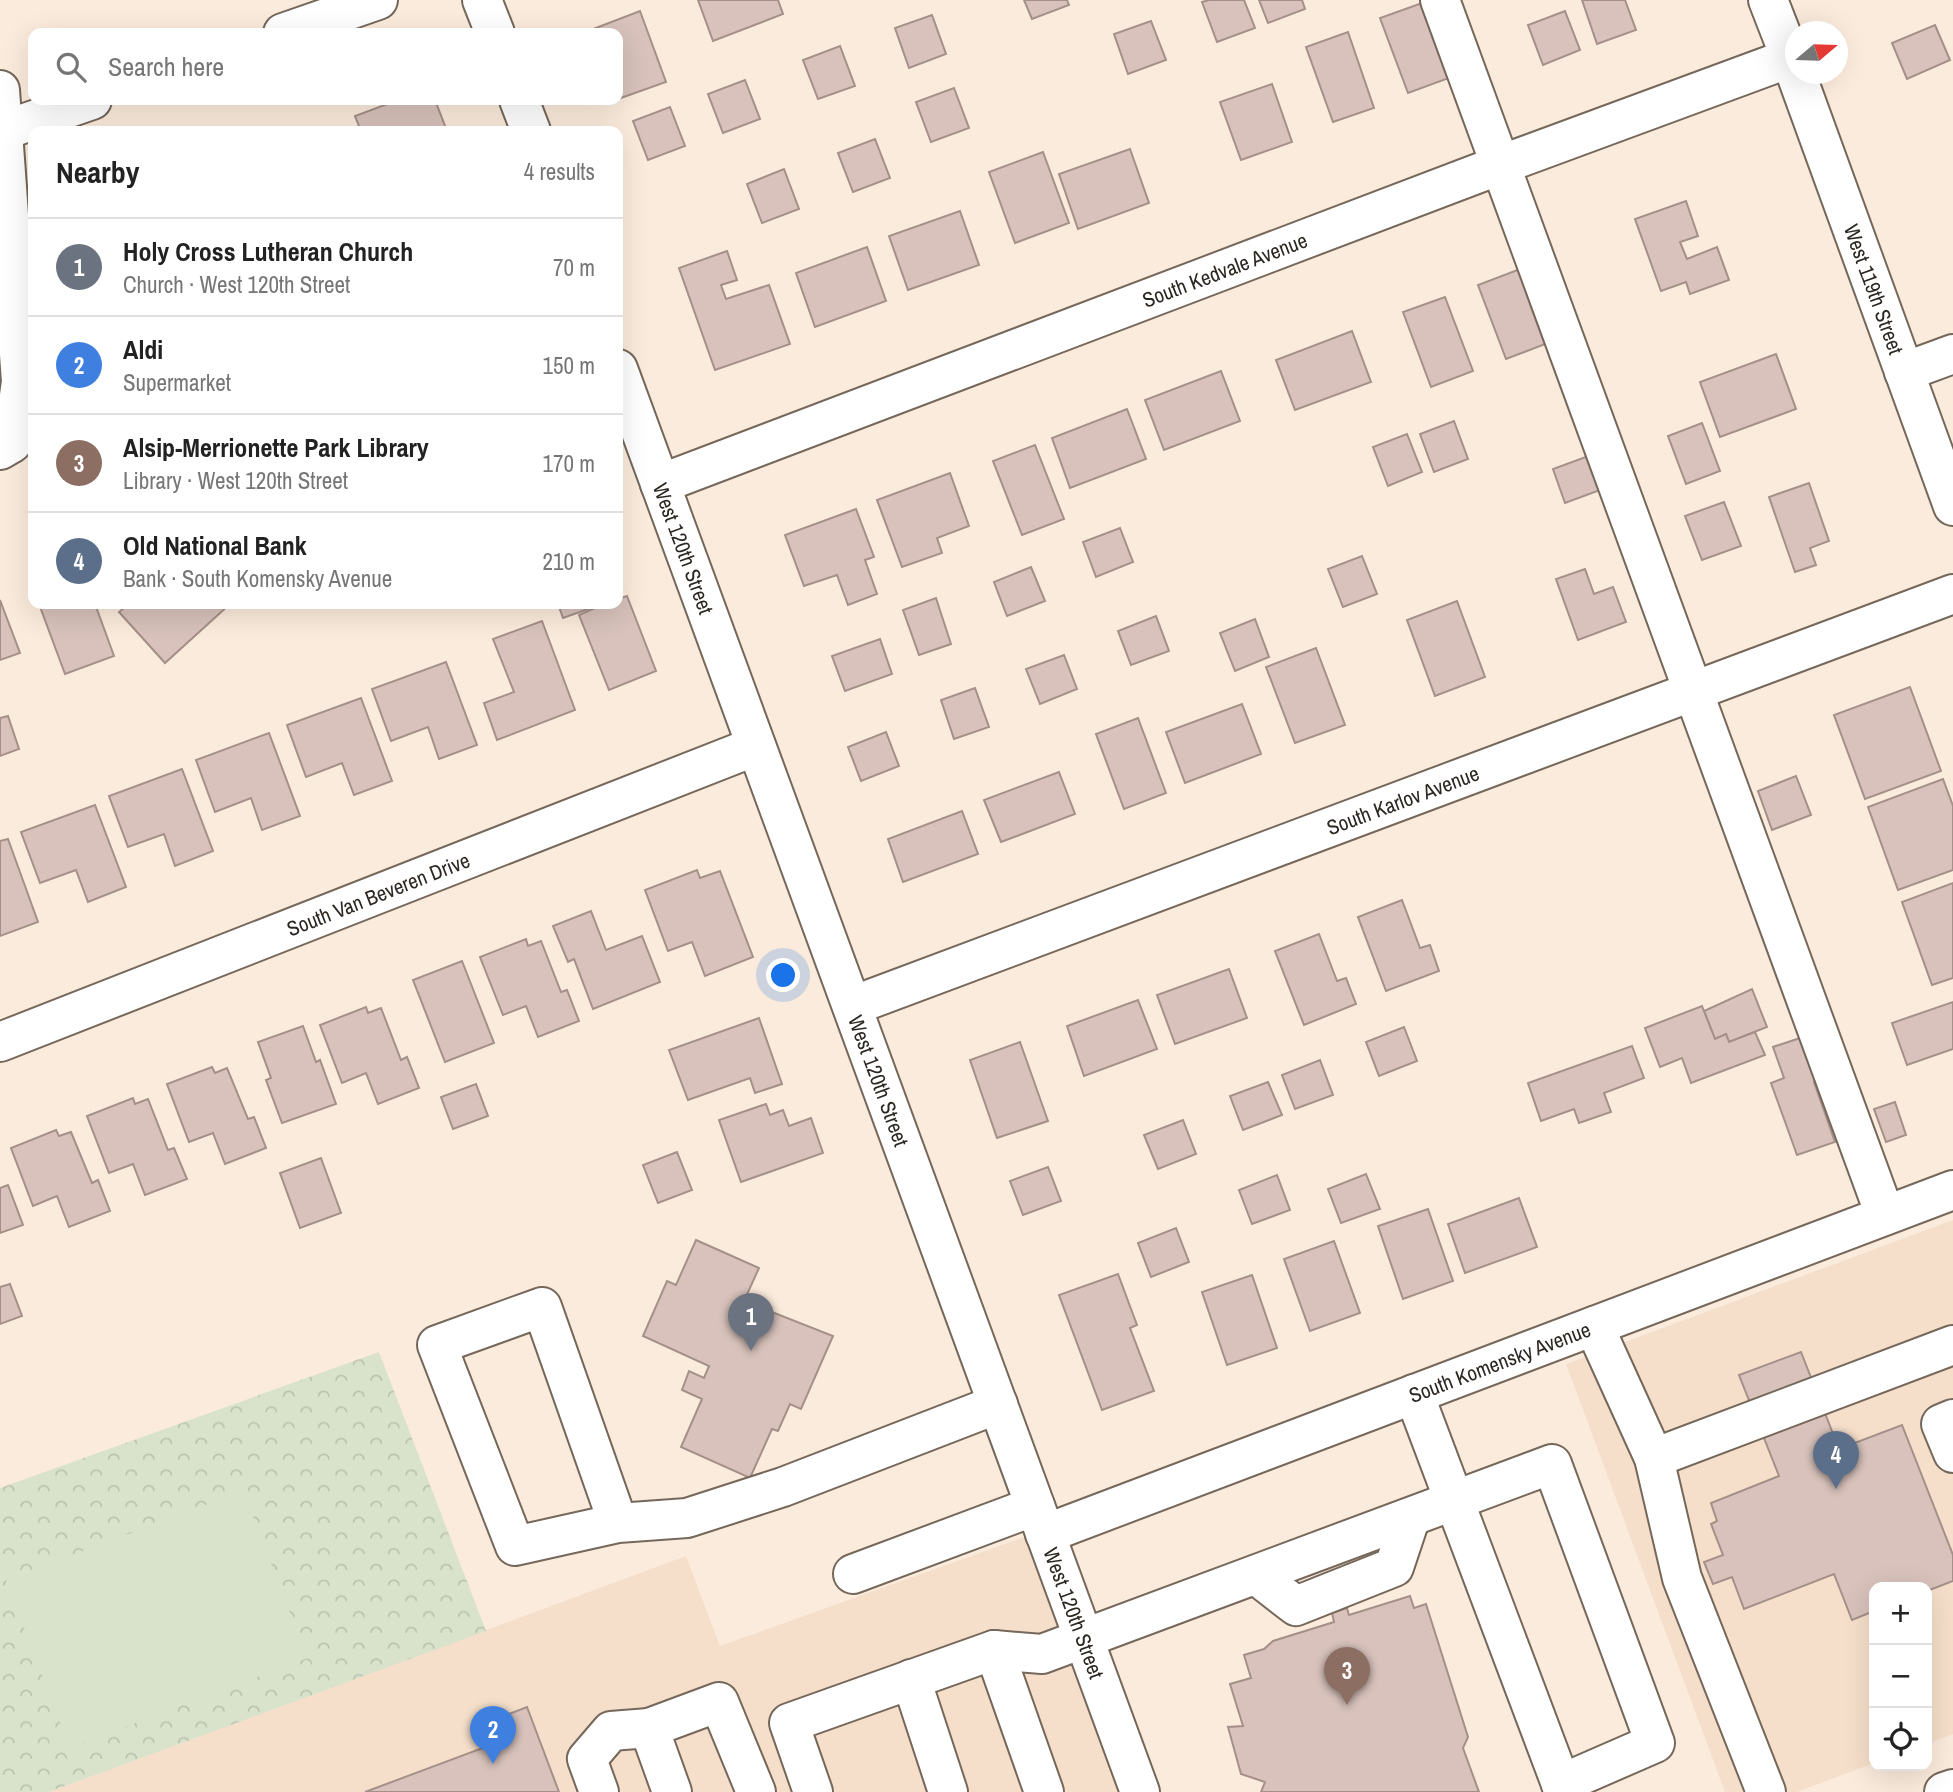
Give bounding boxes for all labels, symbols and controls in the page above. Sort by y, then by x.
north arrow [1785,21,1848,84]
search box [28,28,623,105]
icon: search [52,48,90,86]
text: Search here [108,49,224,84]
text: Nearby [56,152,139,192]
text: 4 results [524,156,595,187]
street label: West 119th Street [1837,220,1911,358]
street label: South Kedvale Avenue [1138,225,1311,314]
text: Holy Cross Lutheran Church [123,234,413,269]
text: 1 [74,252,84,283]
text: 70 m [553,252,595,283]
text: Church · West 120th Street [123,269,350,300]
text: Aldi [123,332,163,367]
text: 2 [74,350,84,381]
text: 150 m [543,350,595,381]
text: Supermarket [123,367,231,398]
text: Alsip-Merrionette Park Library [123,430,429,465]
text: 3 [74,448,84,479]
text: 170 m [543,448,595,479]
text: Library · West 120th Street [123,465,348,496]
street label: West 120th Street [646,479,721,618]
text: Old National Bank [123,528,307,563]
text: 4 [74,546,84,577]
text: 210 m [543,546,595,577]
text: Bank · South Komensky Avenue [123,563,392,594]
street label: South Karlov Avenue [1322,758,1483,842]
street label: South Van Beveren Drive [282,845,474,943]
your location [766,958,800,992]
street label: West 120th Street [842,1011,916,1150]
pin: 1 [728,1293,774,1351]
street label: South Komensky Avenue [1404,1314,1595,1409]
pin: 4 [1813,1431,1859,1489]
street label: West 120th Street [1037,1543,1112,1683]
map controls [1869,1582,1932,1771]
button: + [1869,1582,1932,1645]
button: − [1869,1645,1932,1708]
pin: 3 [1324,1647,1370,1705]
pin: 2 [470,1706,516,1764]
button: locate [1869,1708,1932,1771]

